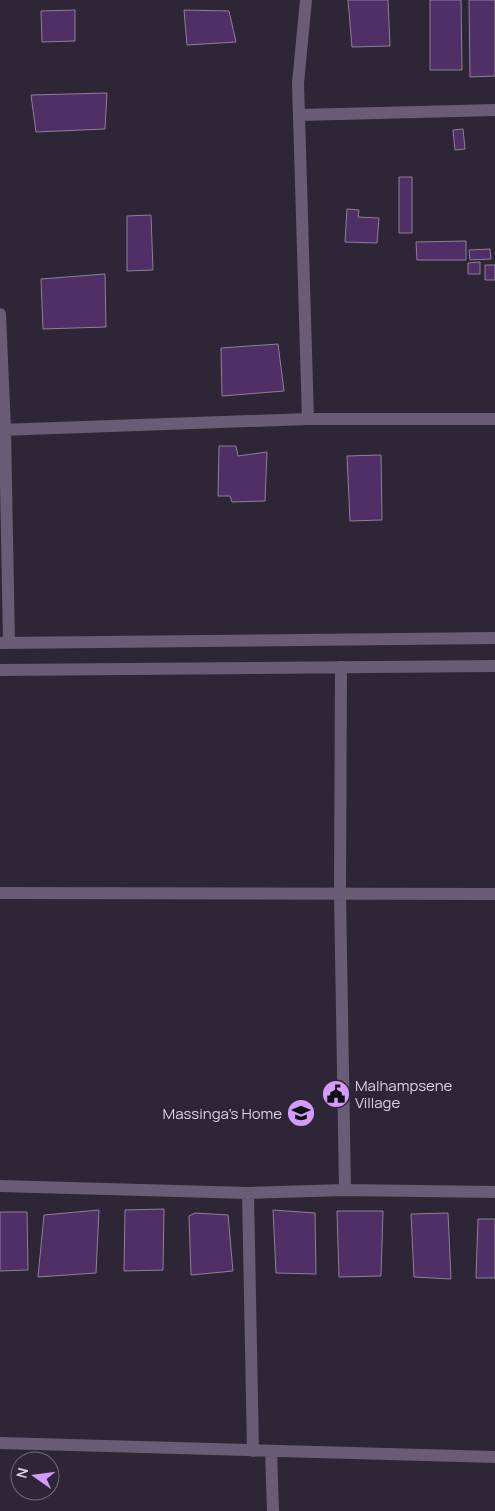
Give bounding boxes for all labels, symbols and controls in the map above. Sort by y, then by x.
place label: Malhampsene Village [355,1075,452,1113]
public building icon: Malhampsene Village [321,1079,351,1109]
school or university icon: Massinga's Home [286,1098,316,1128]
place label: Massinga's Home [163,1103,282,1124]
north arrow [10,1451,60,1501]
text: N [11,1466,32,1480]

